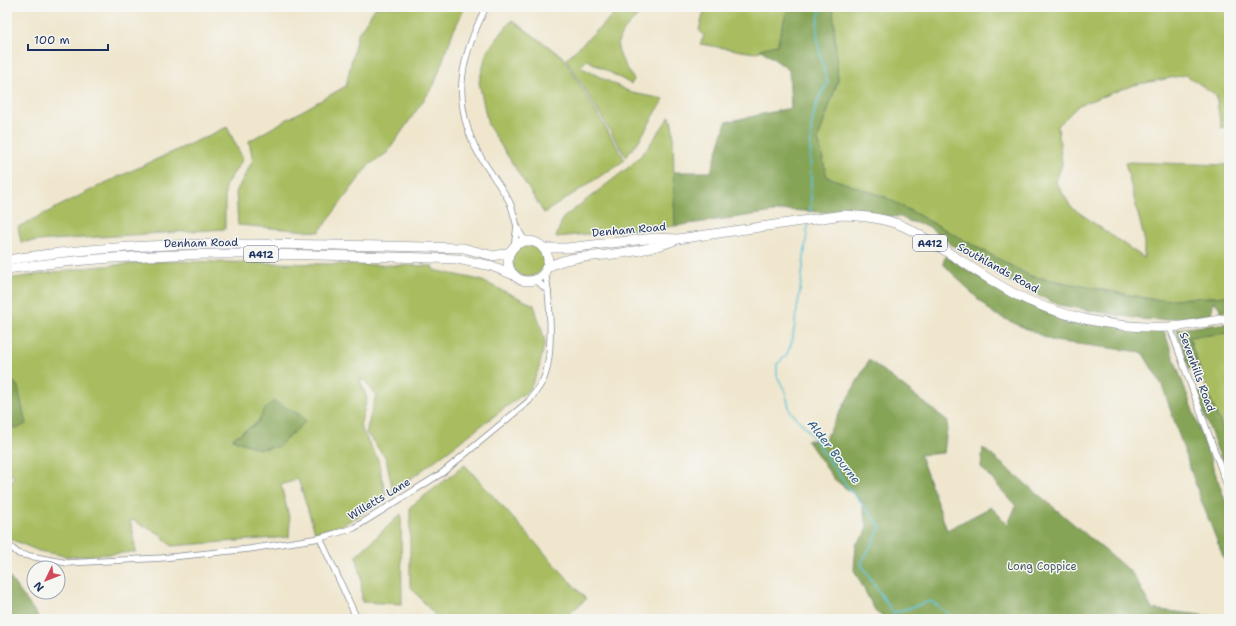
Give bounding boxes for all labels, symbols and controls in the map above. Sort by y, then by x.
scale bar [28,26,108,52]
text: 100 m [34,32,70,48]
street label: Denham Road [591,219,667,241]
street label: Denham Road [164,235,238,251]
road number: A412 [913,235,947,251]
street label: Southlands Road [955,239,1041,297]
road number: A412 [244,246,278,262]
street label: Sevenhills Road [1176,330,1218,414]
water label: Alder Bourne [804,417,864,487]
street label: Willetts Lane [345,474,413,524]
park label: Long Coppice [1007,559,1077,574]
north arrow [26,560,66,600]
text: N [30,578,48,595]

